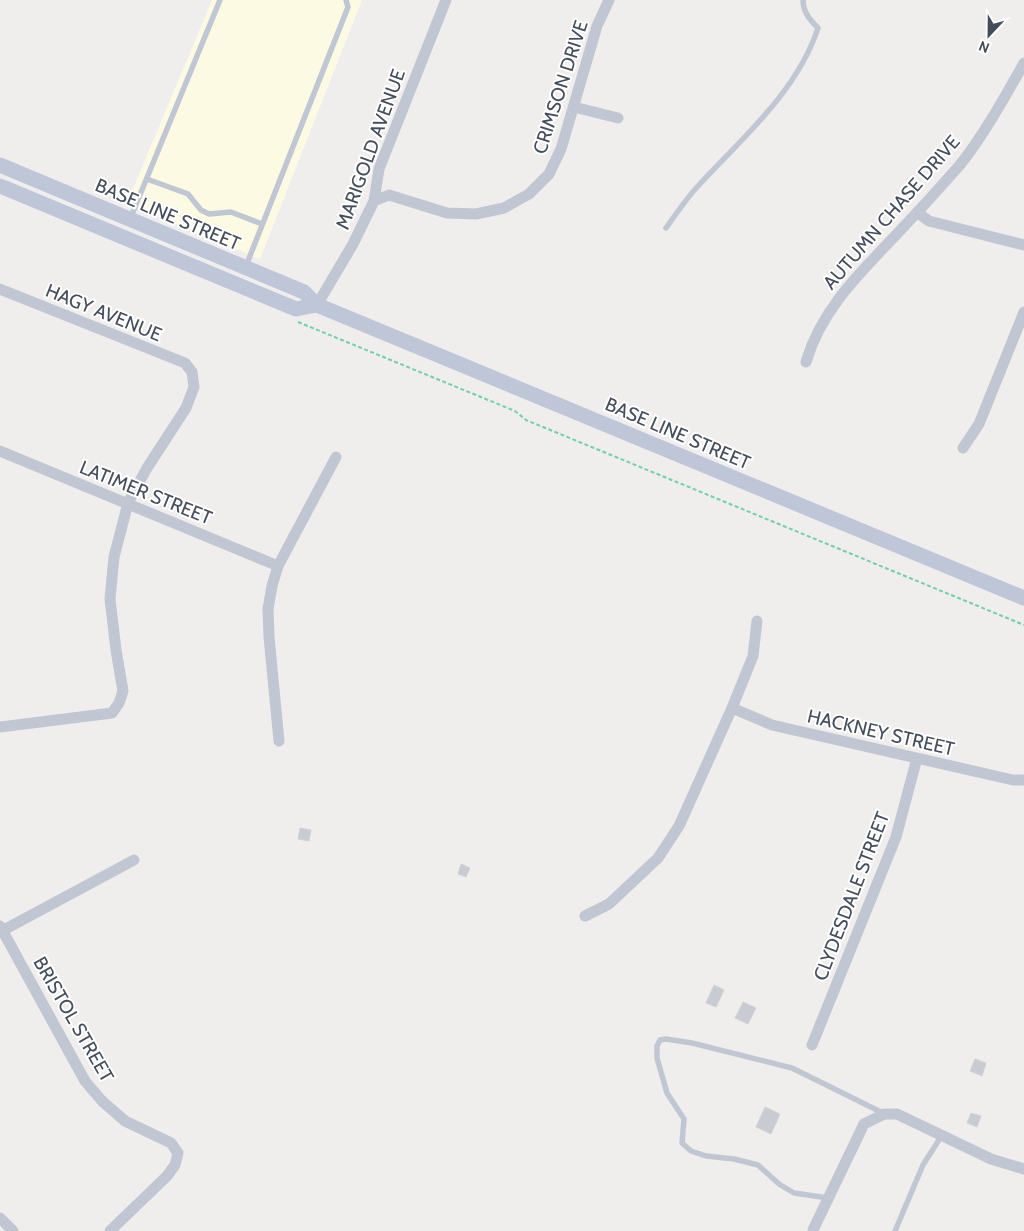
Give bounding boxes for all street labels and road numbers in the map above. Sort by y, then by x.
street label: CRIMSON DRIVE [528,18,593,157]
street label: MARIGOLD AVENUE [331,66,410,233]
street label: AUTUMN CHASE DRIVE [818,131,965,294]
street label: BASE LINE STREET [92,174,244,255]
street label: HAGY AVENUE [42,279,165,346]
street label: BASE LINE STREET [602,393,754,474]
street label: LATIMER STREET [76,455,215,529]
street label: HACKNEY STREET [805,704,957,761]
street label: CLYDESDALE STREET [809,808,894,984]
street label: BRISTOL STREET [28,953,119,1086]

